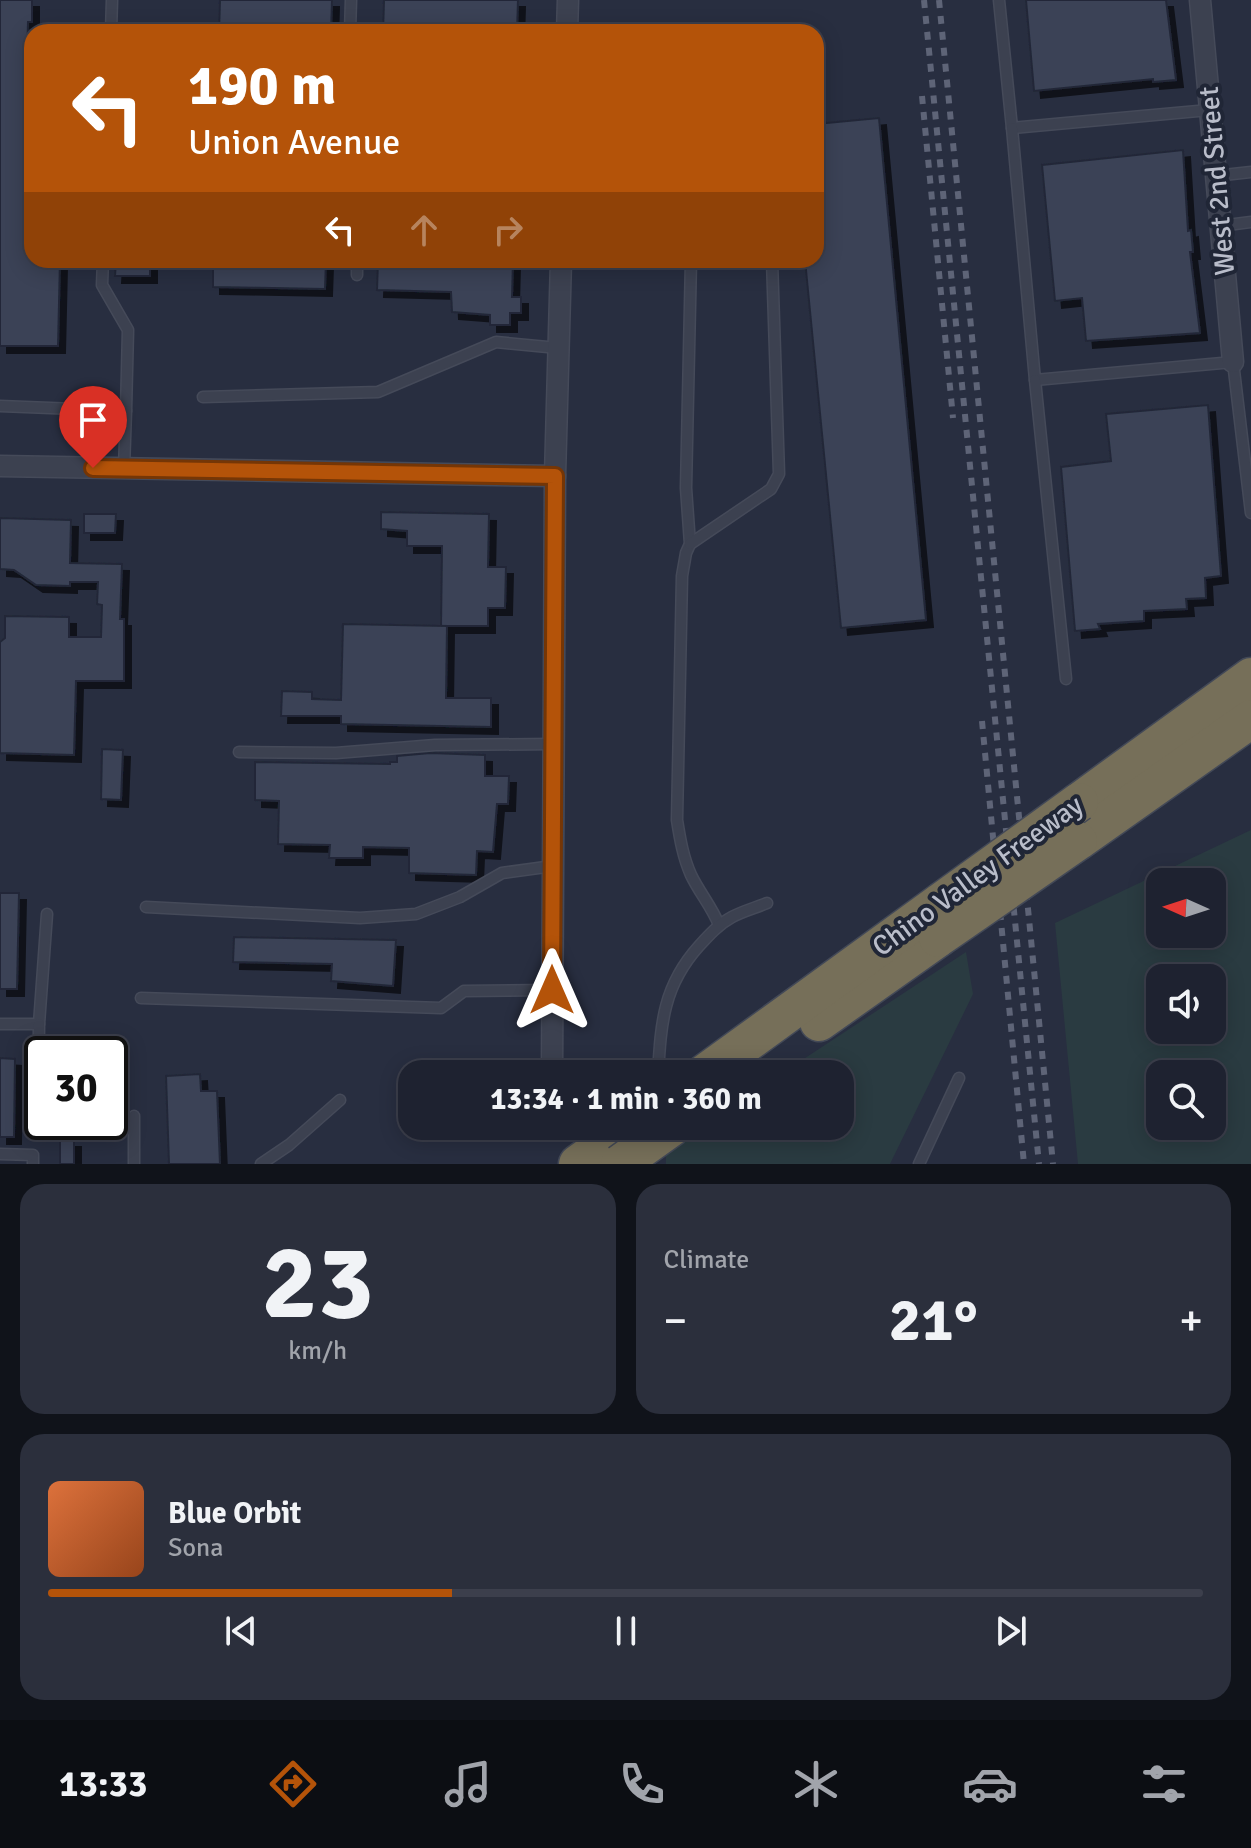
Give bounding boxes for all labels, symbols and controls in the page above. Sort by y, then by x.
text: 190 m [188,51,336,120]
icon: left [56,56,160,160]
street label: West 2nd Street [1192,85,1242,277]
text: Union Avenue [188,120,400,165]
icon: left [318,208,362,252]
icon: ahead [402,208,446,252]
icon: right [486,208,530,252]
pin [59,386,127,468]
icon: arrive [71,398,115,442]
street label: Chino Valley Freeway [866,788,1090,964]
north arrow [1146,868,1226,948]
map controls [1146,868,1226,1140]
position arrow [510,948,594,1032]
button: sound [1146,964,1226,1044]
speed limit sign: 30 [24,1036,128,1140]
button: search [1146,1060,1226,1140]
text: 13:34 · 1 min · 360 m [490,1081,762,1118]
text: 23 [262,1219,374,1347]
text: Climate [664,1244,749,1276]
text: 21° [889,1284,978,1358]
text: − [664,1294,687,1348]
text: + [1179,1294,1203,1348]
text: km/h [288,1335,347,1367]
text: Blue Orbit [168,1495,301,1532]
text: Sona [168,1532,223,1564]
icon: previous [219,1609,263,1653]
icon: pause [604,1609,648,1653]
icon: next [989,1609,1033,1653]
icon: directions [265,1756,321,1812]
icon: music [440,1756,496,1812]
icon: phone [614,1756,670,1812]
icon: climate [788,1756,844,1812]
icon: car [962,1756,1018,1812]
icon: filters [1136,1756,1192,1812]
text: 13:33 [59,1762,147,1807]

